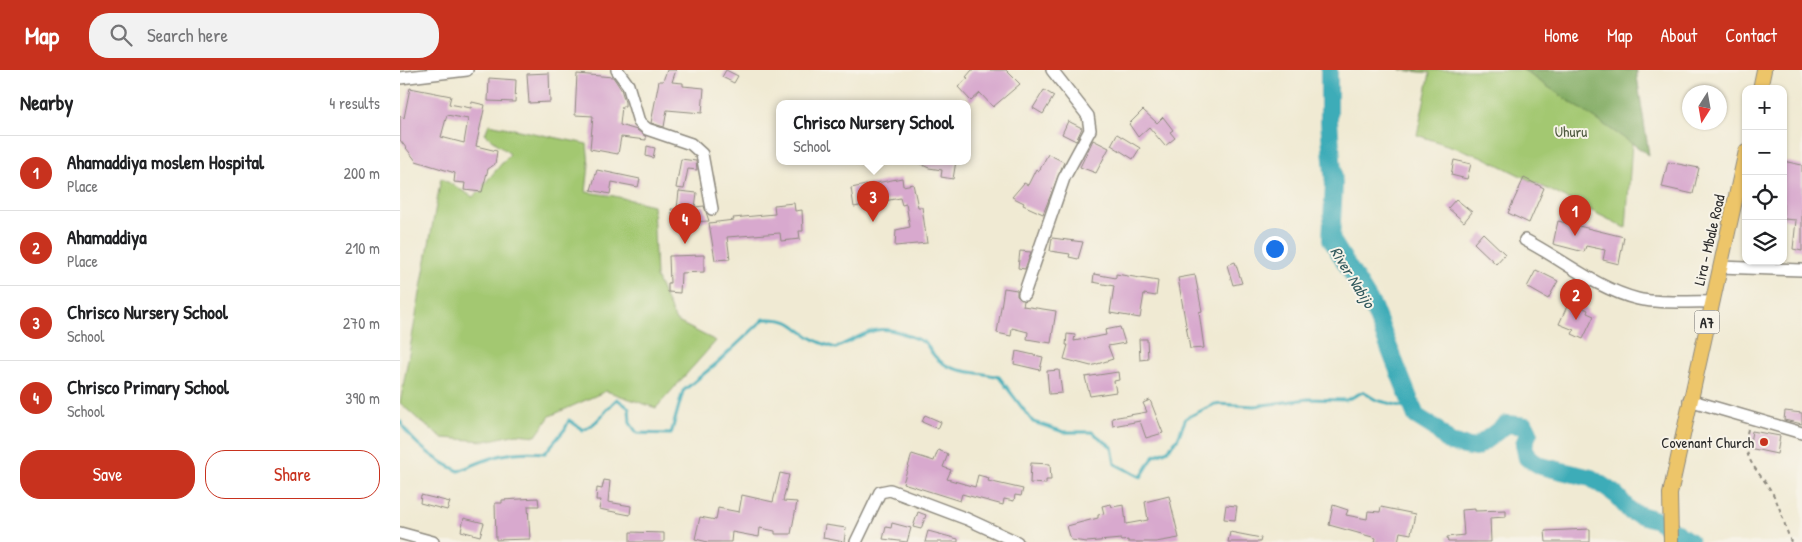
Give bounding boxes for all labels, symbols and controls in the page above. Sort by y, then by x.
search box [89,13,439,58]
text: Map [25,19,59,51]
icon: search [107,21,135,49]
text: Search here [147,22,228,48]
text: Home [1544,23,1579,48]
text: Map [1607,23,1632,48]
text: About [1660,23,1697,48]
text: Contact [1725,23,1777,48]
north arrow [1682,85,1727,130]
map controls [1742,85,1787,265]
button: + [1742,85,1787,130]
text: Nearby [20,88,73,117]
text: 4 results [329,92,380,114]
popup [776,100,971,165]
text: Chrisco Nursery School [793,109,954,135]
park label: Uhuru [1555,121,1587,142]
button: − [1742,130,1787,175]
text: School [793,135,831,157]
text: Ahamaddiya moslem Hospital [67,149,264,175]
text: 1 [33,162,39,184]
text: 200 m [344,162,380,184]
text: Place [67,175,98,197]
button: locate [1742,175,1787,220]
pin: 3 [857,181,889,222]
street label: Lira - Mbale Road [1688,192,1730,287]
pin: 1 [1559,195,1591,236]
pin: 4 [669,203,701,244]
button: layers [1742,220,1787,265]
text: Ahamaddiya [67,224,147,250]
your location [1262,236,1288,262]
text: 2 [32,237,40,259]
text: 210 m [345,237,380,259]
water label: River Nabijo [1325,242,1381,313]
text: Place [67,250,98,272]
pin: 2 [1560,279,1592,320]
text: Chrisco Nursery School [67,299,228,325]
road number: A7 [1694,310,1720,334]
text: 3 [32,312,40,334]
text: 270 m [343,312,380,334]
text: School [67,325,104,347]
text: Chrisco Primary School [67,374,229,400]
text: 4 [33,387,39,409]
text: 390 m [345,387,380,409]
text: School [67,400,104,422]
place label: Covenant Church [1661,432,1754,453]
marker: Covenant Church [1758,436,1770,448]
button: Save [20,450,195,499]
button: Share [205,450,380,499]

